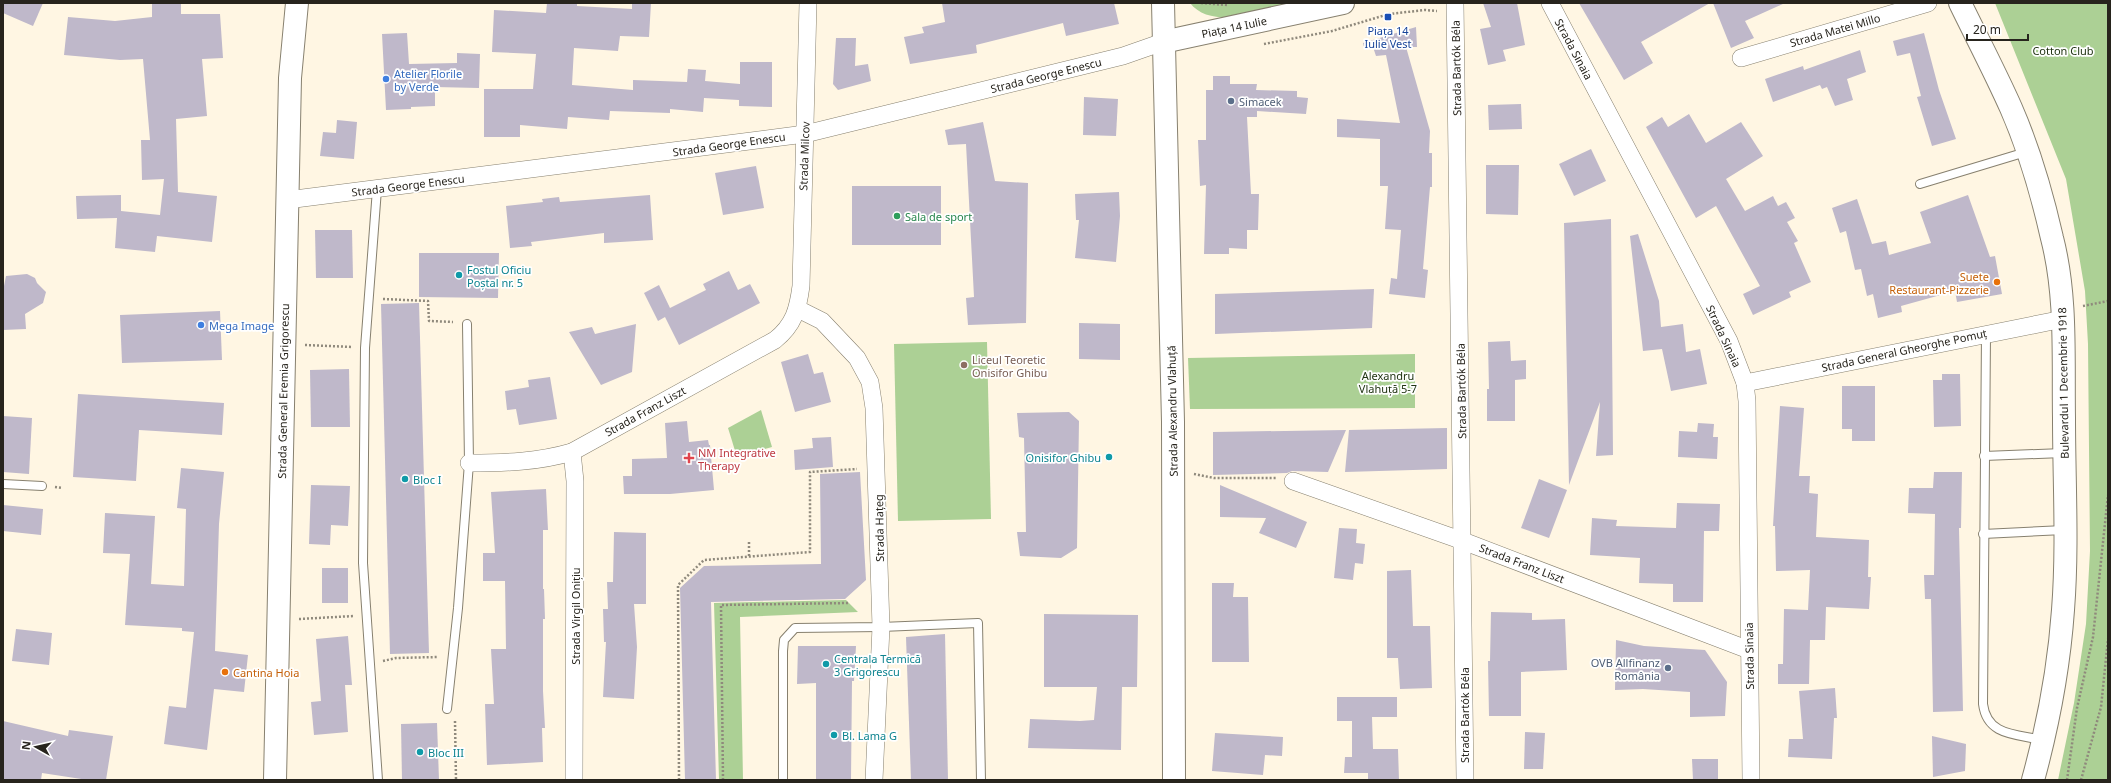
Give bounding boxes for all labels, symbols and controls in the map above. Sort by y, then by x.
street label: Strada Matei Millo [1788,10,1882,50]
marker: Piața 14 Iulie Vest [1383,12,1393,22]
street label: Piața 14 Iulie [1200,13,1268,41]
street label: Strada Sinaia [1552,16,1596,82]
scale bar [1967,16,2028,42]
street label: Strada Bartók Béla [1448,20,1464,116]
text: 20 m [1973,21,2001,38]
place label: Piața 14 Iulie Vest [1364,23,1412,51]
park label: Cotton Club [2032,43,2094,58]
street label: Strada George Enescu [989,54,1103,96]
place label: Atelier Florile by Verde [394,66,462,94]
marker: Atelier Florile by Verde [381,74,391,84]
place label: Simacek [1239,94,1282,109]
marker: Simacek [1226,96,1236,106]
street label: Strada Milcov [795,121,813,191]
street label: Strada George Enescu [672,129,786,159]
street label: Strada George Enescu [351,171,465,199]
place label: Sala de sport [905,209,972,224]
marker: Sala de sport [892,211,902,221]
place label: Fostul Oficiu Poștal nr. 5 [467,262,531,290]
place label: Suete Restaurant-Pizzerie [1889,269,1989,297]
marker: Fostul Oficiu Poștal nr. 5 [454,270,464,280]
marker: Suete Restaurant-Pizzerie [1992,277,2002,287]
street label: Strada Sinaia [1703,302,1745,370]
street label: Strada General Eremia Grigorescu [274,303,292,479]
street label: Bulevardul 1 Decembrie 1918 [2054,307,2072,459]
place label: Mega Image [209,318,274,333]
marker: Mega Image [196,320,206,330]
street label: Strada General Gheorghe Pomuț [1820,325,1988,375]
street label: Strada Bartók Béla [1453,343,1469,439]
street label: Strada Alexandru Vlahuță [1163,345,1181,477]
place label: Liceul Teoretic Onisifor Ghibu [972,352,1047,380]
marker: Liceul Teoretic Onisifor Ghibu [959,360,969,370]
park label: Alexandru Vlahuță 5-7 [1359,368,1417,396]
street label: Strada Franz Liszt [602,383,688,439]
place label: NM Integrative Therapy [698,445,776,473]
place label: Onisifor Ghibu [1026,450,1101,465]
marker: NM Integrative Therapy [683,452,695,464]
marker: Onisifor Ghibu [1104,452,1114,462]
place label: Bloc I [413,472,442,487]
marker: Bloc I [400,474,410,484]
street label: Strada Hațeg [871,494,887,562]
street label: Strada Franz Liszt [1477,540,1567,586]
street label: Strada Virgil Onițiu [568,567,583,665]
street label: Strada Sinaia [1741,622,1757,690]
place label: Centrala Termică 3 Grigorescu [834,651,921,679]
place label: OVB Allfinanz România [1591,655,1660,683]
marker: Centrala Termică 3 Grigorescu [821,659,831,669]
marker: OVB Allfinanz România [1663,663,1673,673]
place label: Cantina Hoia [233,665,299,680]
marker: Cantina Hoia [220,667,230,677]
street label: Strada Bartók Béla [1457,667,1472,763]
north arrow [16,727,56,767]
place label: Bl. Lama G [842,728,897,743]
marker: Bl. Lama G [829,730,839,740]
text: N [18,740,34,751]
place label: Bloc III [428,745,464,760]
marker: Bloc III [415,747,425,757]

